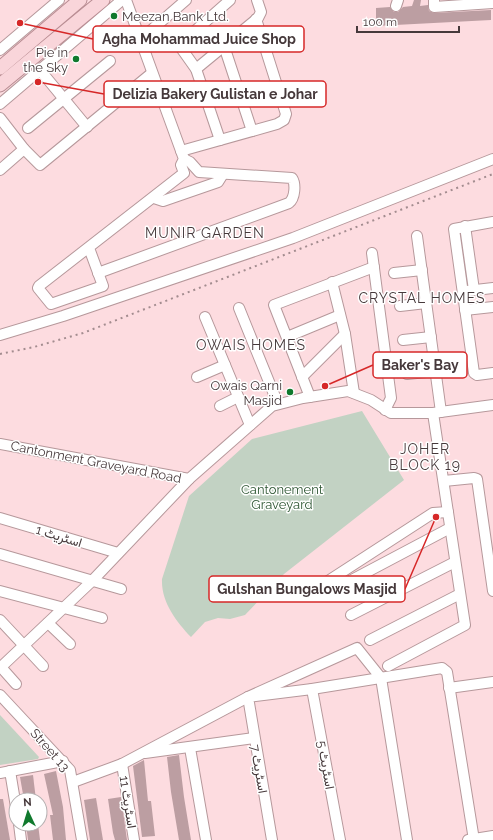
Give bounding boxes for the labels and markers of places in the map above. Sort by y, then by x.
place label: Meezan Bank Ltd. [122,9,229,24]
marker: Meezan Bank Ltd. [109,11,119,21]
callout: Agha Mohammad Juice Shop [93,26,304,52]
place label: Pie in the Sky [23,45,68,75]
marker: Pie in the Sky [71,54,81,64]
callout: Delizia Bakery Gulistan e Johar [104,81,326,107]
callout: Baker's Bay [373,352,467,378]
place label: Owais Qarni Masjid [211,378,282,408]
marker: Owais Qarni Masjid [285,387,295,397]
callout: Gulshan Bungalows Masjid [209,576,405,602]

